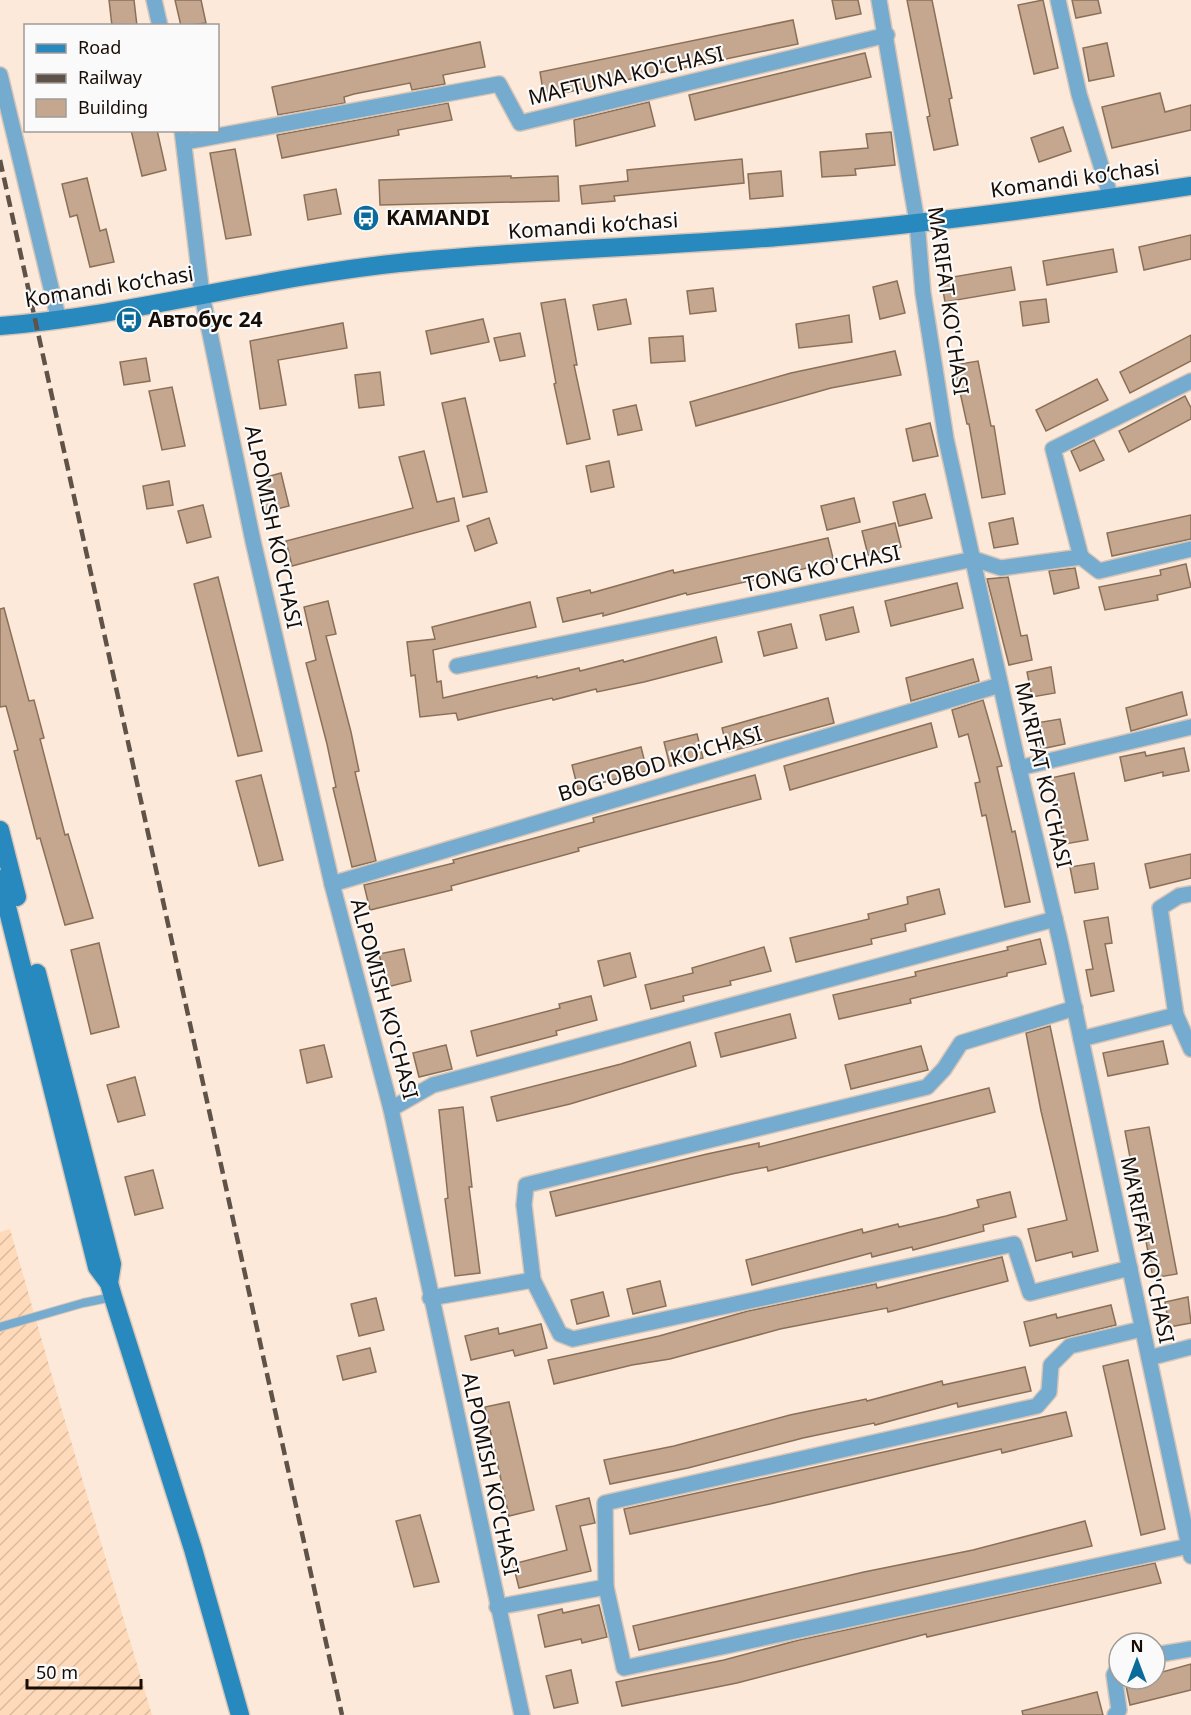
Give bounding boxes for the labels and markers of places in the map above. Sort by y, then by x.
bus stop icon: KAMANDI [351,203,381,233]
place label: KAMANDI [386,203,489,231]
bus stop icon: Автобус 24 [114,305,144,335]
place label: Автобус 24 [148,305,263,333]

